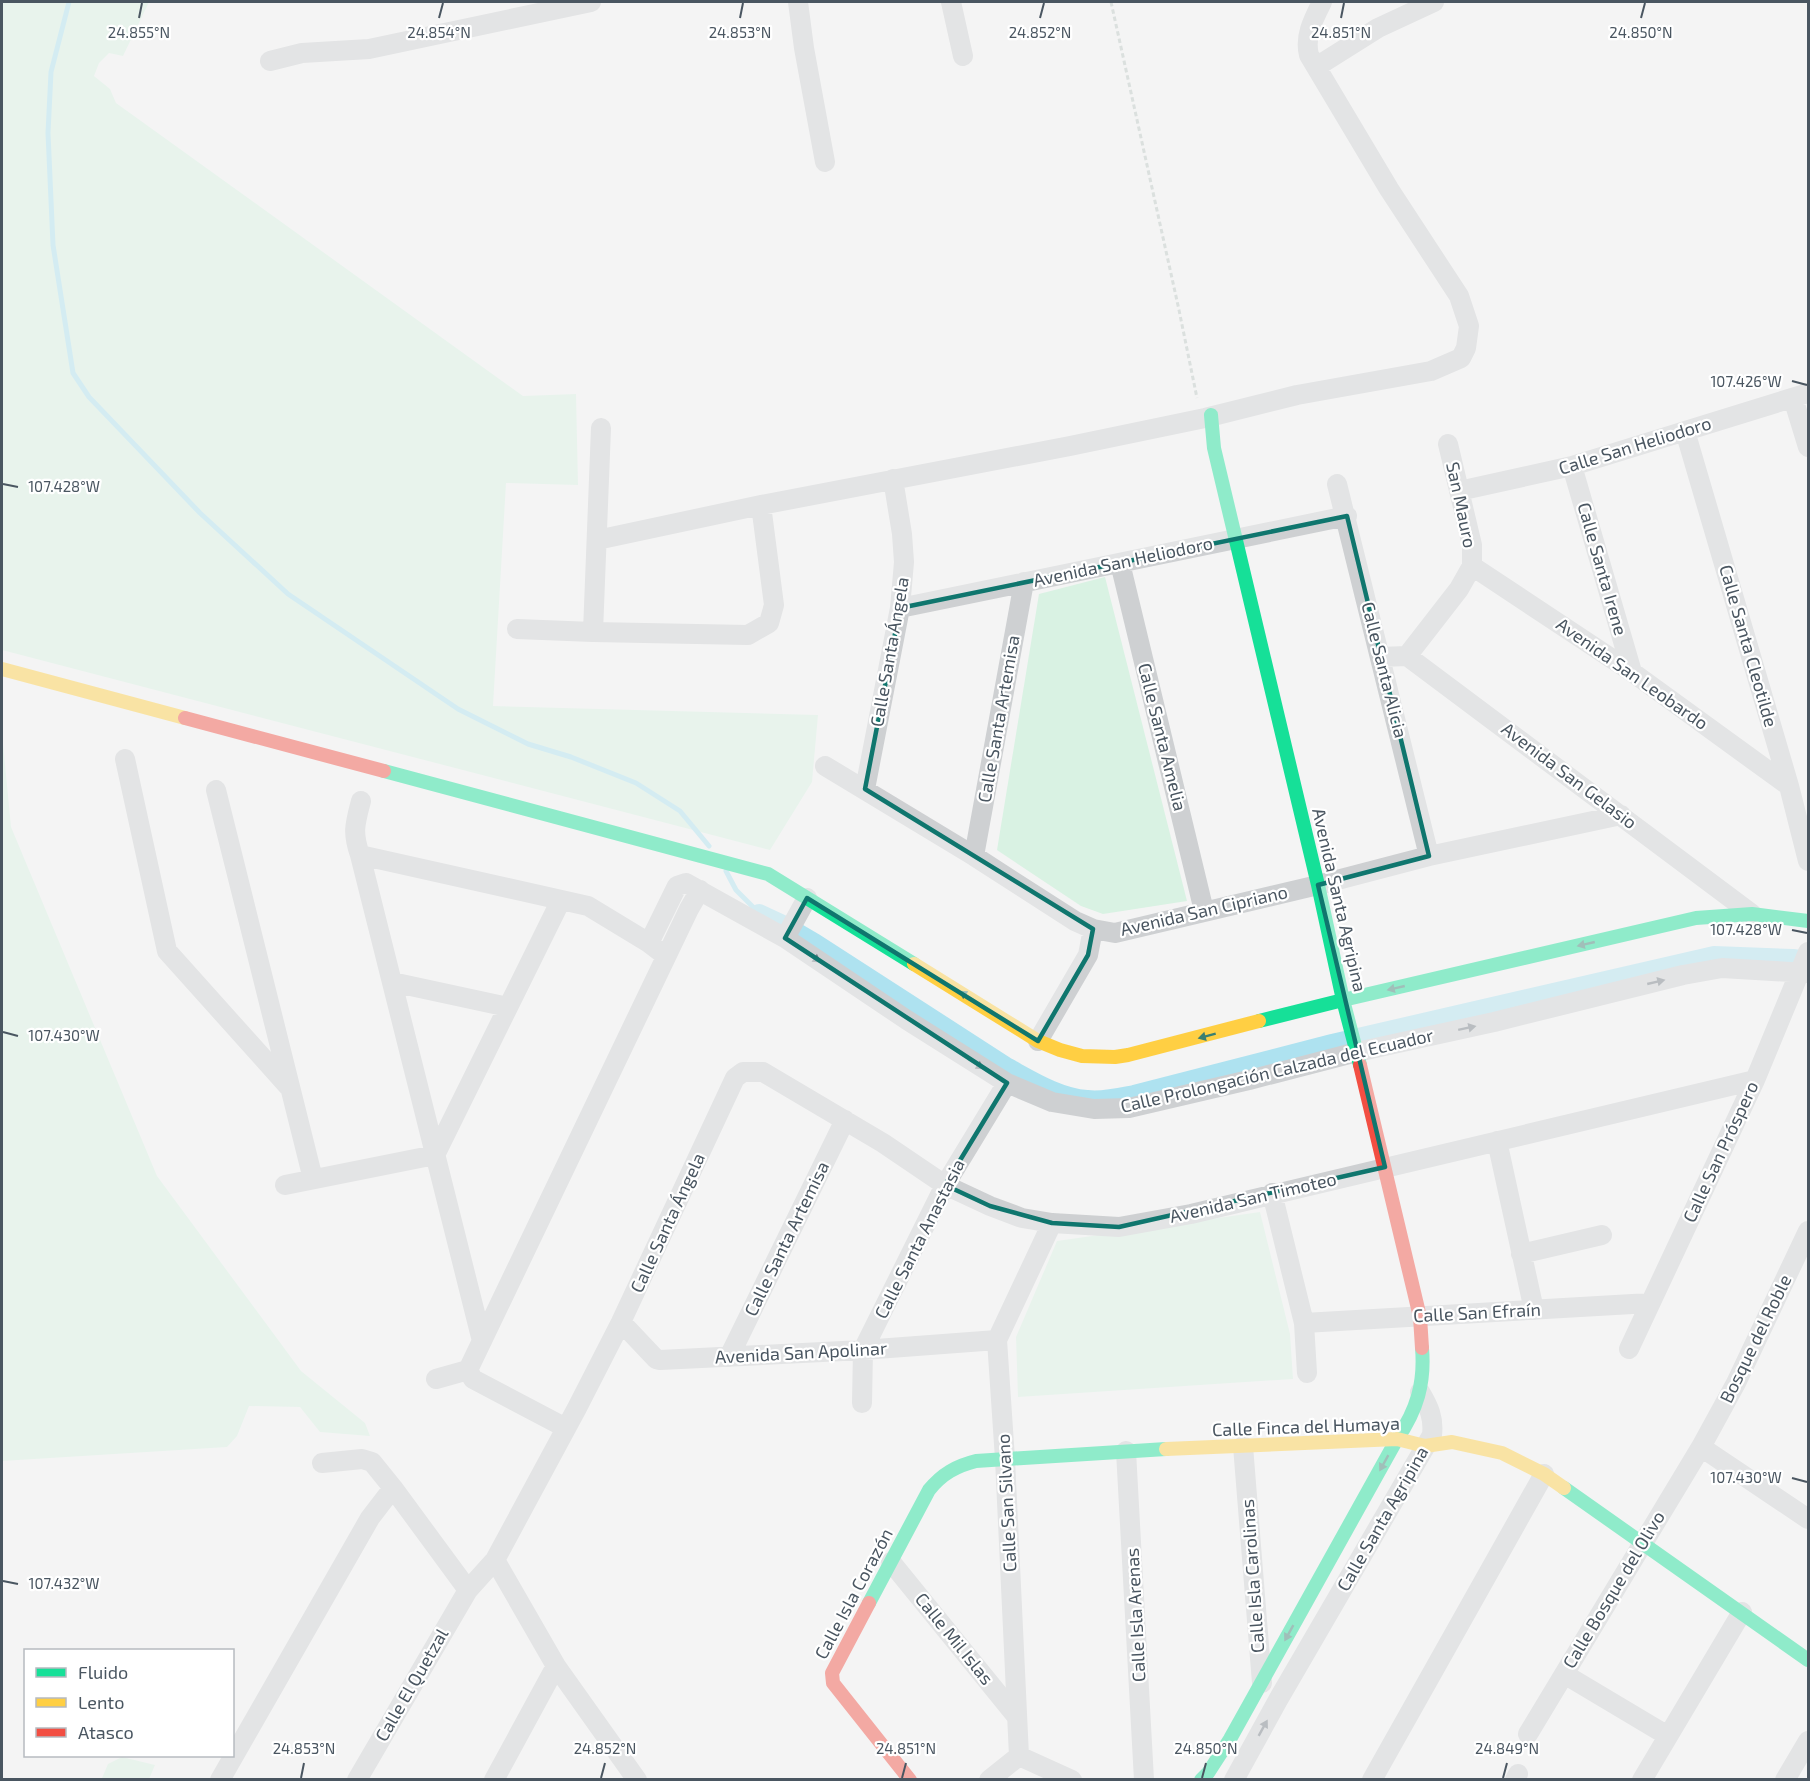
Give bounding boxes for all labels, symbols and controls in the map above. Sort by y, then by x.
text: 24.855°N [108,23,170,41]
text: 24.854°N [407,23,471,41]
text: 24.853°N [709,23,771,41]
text: 24.852°N [1009,23,1071,41]
text: 24.851°N [1311,23,1371,41]
text: 24.850°N [1609,23,1673,41]
text: 107.426°W [1710,372,1782,390]
street label: Calle San Heliodoro [1556,411,1714,479]
street label: San Mauro [1442,460,1482,550]
text: 107.428°W [28,477,100,495]
street label: Calle Santa Irene [1573,500,1632,638]
street label: Avenida San Heliodoro [1031,531,1215,591]
street label: Calle Santa Cleotilde [1715,562,1783,729]
street label: Calle Santa Ángela [865,575,913,728]
street label: Calle Santa Alicia [1357,599,1413,740]
street label: Avenida San Leobardo [1552,612,1713,734]
street label: Calle Santa Artemisa [972,633,1024,804]
street label: Calle Santa Amelia [1134,661,1192,813]
street label: Avenida San Gelasio [1498,717,1642,833]
street label: Avenida Santa Agripina [1308,806,1372,994]
street label: Avenida San Cipriano [1118,880,1290,940]
text: 107.428°W [1710,920,1782,938]
one-way arrow [1576,940,1595,950]
one-way arrow [805,951,821,962]
one-way arrow [1647,976,1666,986]
one-way arrow [1386,984,1405,994]
one-way arrow [959,991,975,1002]
street label: Calle Prolongación Calzada del Ecuador [1118,1023,1435,1117]
one-way arrow [1458,1023,1477,1032]
text: 107.430°W [28,1026,100,1044]
one-way arrow [1197,1031,1216,1041]
one-way arrow [968,1058,984,1069]
street label: Calle San Próspero [1678,1077,1762,1226]
street label: Calle Santa Ángela [625,1149,709,1296]
street label: Calle Santa Anastasia [869,1155,969,1322]
street label: Calle Santa Artemisa [739,1158,833,1320]
street label: Avenida San Timoteo [1167,1167,1338,1227]
street label: Bosque del Roble [1714,1271,1796,1406]
street label: Calle San Efraín [1412,1298,1541,1326]
street label: Avenida San Apolinar [714,1337,888,1367]
street label: Calle Finca del Humaya [1212,1412,1400,1440]
street label: Calle San Silvano [991,1433,1021,1573]
street label: Calle Santa Agripina [1332,1442,1433,1595]
one-way arrow [1379,1454,1389,1471]
text: 107.430°W [1710,1468,1782,1486]
street label: Calle Isla Carolinas [1236,1498,1268,1654]
street label: Calle Bosque del Olivo [1557,1507,1669,1672]
street label: Calle Isla Corazón [809,1524,897,1663]
street label: Calle Isla Arenas [1120,1547,1150,1683]
text: 107.432°W [29,1574,99,1592]
street label: Calle Mil Islas [911,1588,999,1689]
street label: Calle El Quetzal [370,1624,453,1745]
one-way arrow [1284,1625,1294,1642]
legend [24,1649,234,1757]
text: Fluido [78,1661,128,1683]
text: Lento [78,1691,124,1713]
one-way arrow [1257,1720,1267,1737]
text: Atasco [78,1721,134,1743]
text: 24.853°N [273,1739,335,1757]
text: 24.852°N [574,1739,636,1757]
text: 24.851°N [876,1739,936,1757]
text: 24.850°N [1174,1739,1238,1757]
text: 24.849°N [1475,1739,1539,1757]

